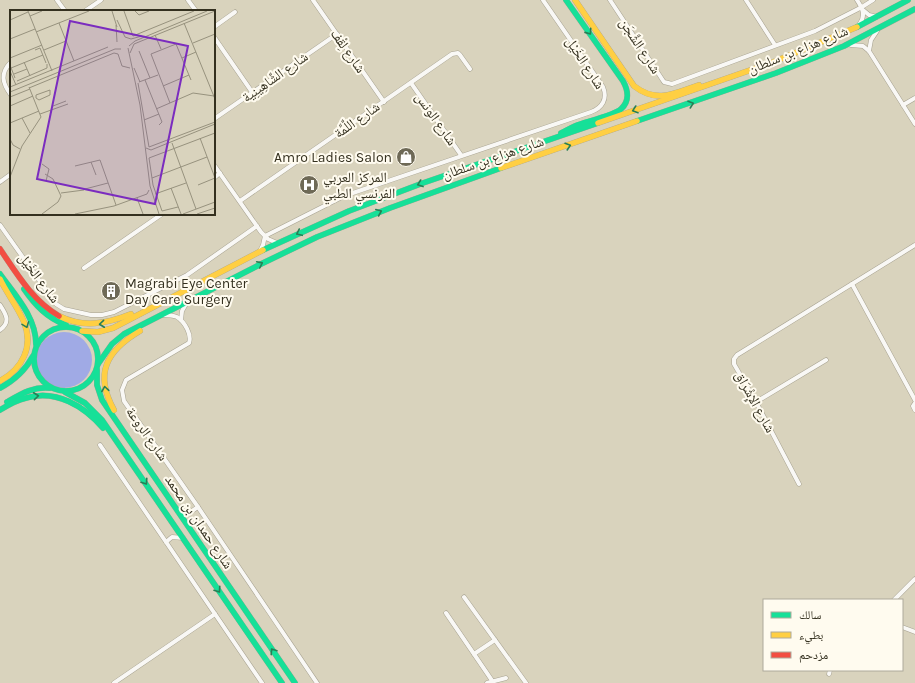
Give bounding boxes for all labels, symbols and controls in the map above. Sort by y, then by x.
inset map [10,10,215,215]
street label: شارع الشَّجَن [615,15,664,78]
street label: شارع هزاع بن سلطان [745,22,851,79]
street label: شارع لِقْف [326,26,369,77]
one-way arrow [584,28,591,35]
street label: شارع الخَيْل [561,34,608,93]
street label: شارع الشَّاهِينِية [239,48,312,107]
street label: شارع الونس [411,89,460,149]
street label: شارع اللَّمَّة [330,97,384,143]
one-way arrow [687,100,694,108]
one-way arrow [632,106,639,114]
street label: شارع هزاع بن سلطان [440,133,546,184]
one-way arrow [564,142,571,150]
shop icon: Amro Ladies Salon [395,146,417,168]
place label: Amro Ladies Salon [274,149,392,166]
place label: المركز العربي الفرنسي الطبي [323,169,395,204]
hospital icon: المركز العربي الفرنسي الطبي [298,174,320,196]
one-way arrow [416,180,423,188]
one-way arrow [376,208,383,216]
one-way arrow [296,228,303,236]
street label: شارع الخَيْل [14,249,64,307]
one-way arrow [256,261,264,269]
place label: Magrabi Eye Center Day Care Surgery [125,275,249,308]
building icon: Magrabi Eye Center Day Care Surgery [100,280,122,302]
one-way arrow [99,319,105,328]
one-way arrow [21,322,29,329]
street label: شارع الإِشْرَاق [730,368,779,436]
one-way arrow [101,386,110,392]
one-way arrow [33,392,39,401]
street label: شارع الروعة [121,404,172,465]
street label: شارع حمدان بن محمد [160,472,237,573]
one-way arrow [140,478,147,485]
one-way arrow [214,585,221,592]
legend [763,599,903,671]
text: سالك [799,608,821,622]
text: بطيء [799,628,823,645]
one-way arrow [270,648,278,655]
text: مزدحم [799,648,828,663]

